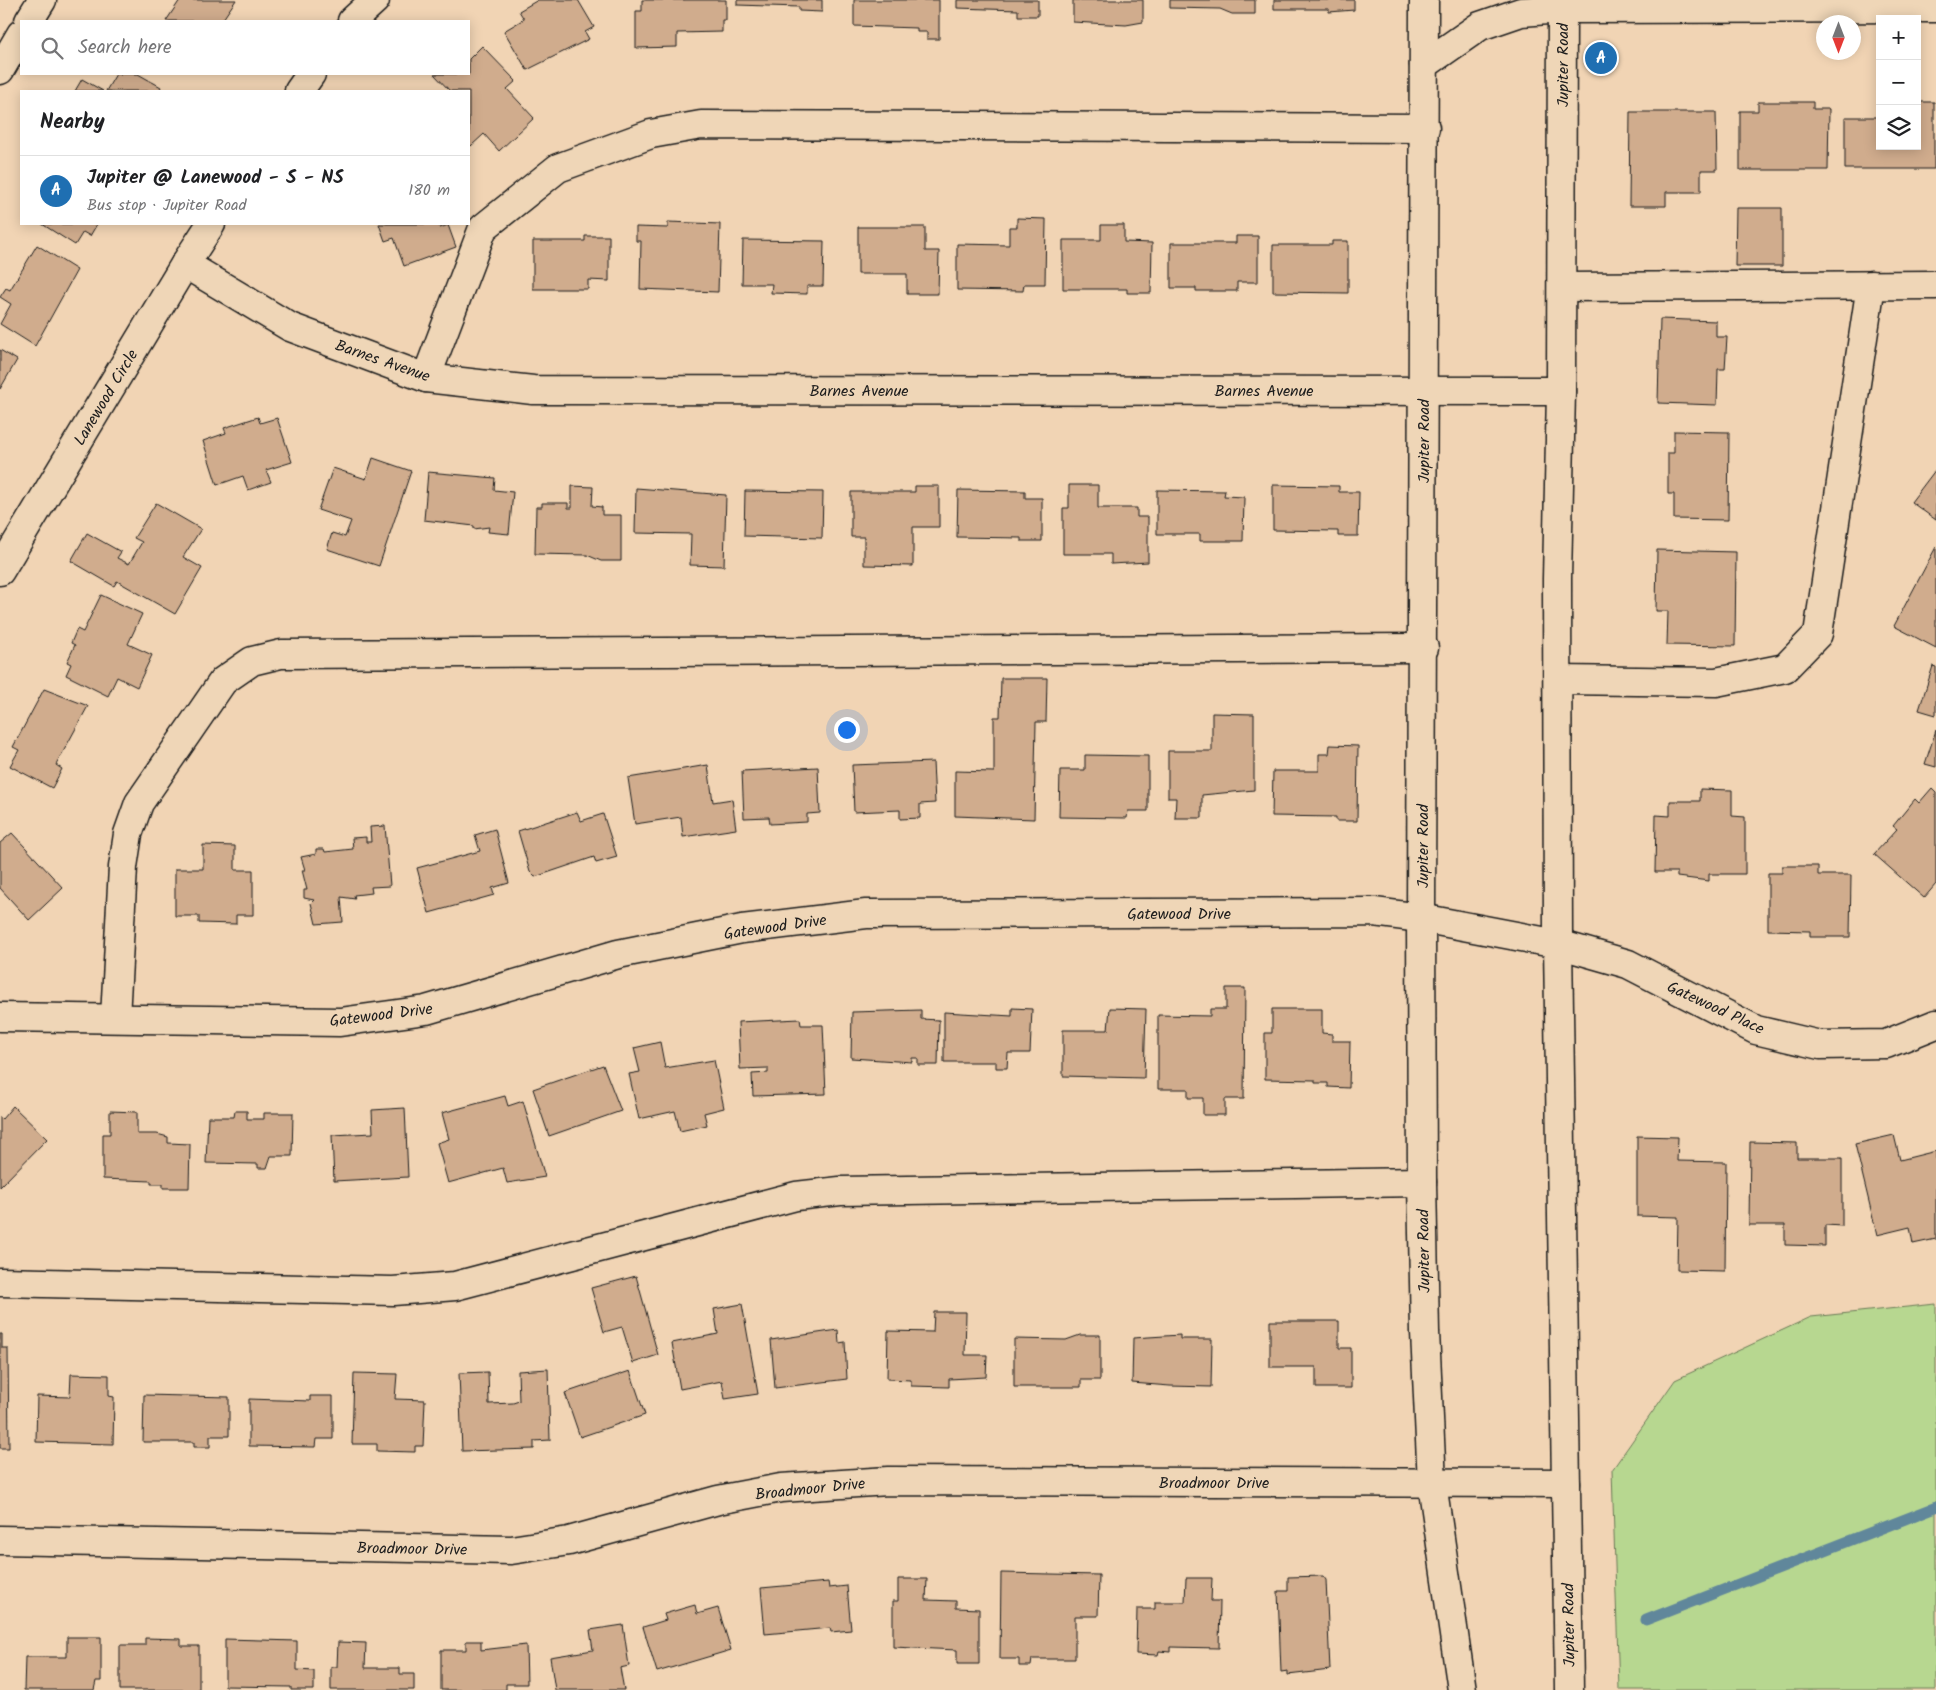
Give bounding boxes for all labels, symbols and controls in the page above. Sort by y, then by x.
north arrow [1816,15,1861,60]
map controls [1876,15,1921,150]
button: + [1876,15,1921,60]
search box [20,20,470,75]
street label: Jupiter Road [1551,22,1576,107]
text: Search here [78,33,172,63]
icon: search [38,34,66,62]
pin: A [1585,39,1617,77]
button: − [1876,60,1921,105]
button: layers [1876,105,1921,150]
text: Nearby [40,106,105,139]
text: Jupiter @ Lanewood - S - NS [87,163,344,193]
text: A [51,178,61,203]
text: 180 m [408,178,450,203]
text: Bus stop · Jupiter Road [87,193,246,218]
street label: Barnes Avenue [332,333,433,389]
street label: Lanewood Circle [68,345,145,451]
street label: Barnes Avenue [809,379,909,404]
street label: Barnes Avenue [1214,379,1314,404]
street label: Jupiter Road [1412,398,1437,483]
your location [834,717,860,743]
street label: Jupiter Road [1411,803,1436,888]
street label: Gatewood Drive [1127,902,1231,927]
street label: Gatewood Drive [722,908,828,947]
street label: Gatewood Place [1663,975,1768,1042]
street label: Gatewood Drive [328,997,434,1034]
street label: Jupiter Road [1411,1208,1438,1293]
street label: Broadmoor Drive [754,1471,866,1508]
street label: Broadmoor Drive [1159,1471,1269,1496]
street label: Broadmoor Drive [356,1536,467,1563]
street label: Jupiter Road [1556,1582,1583,1667]

